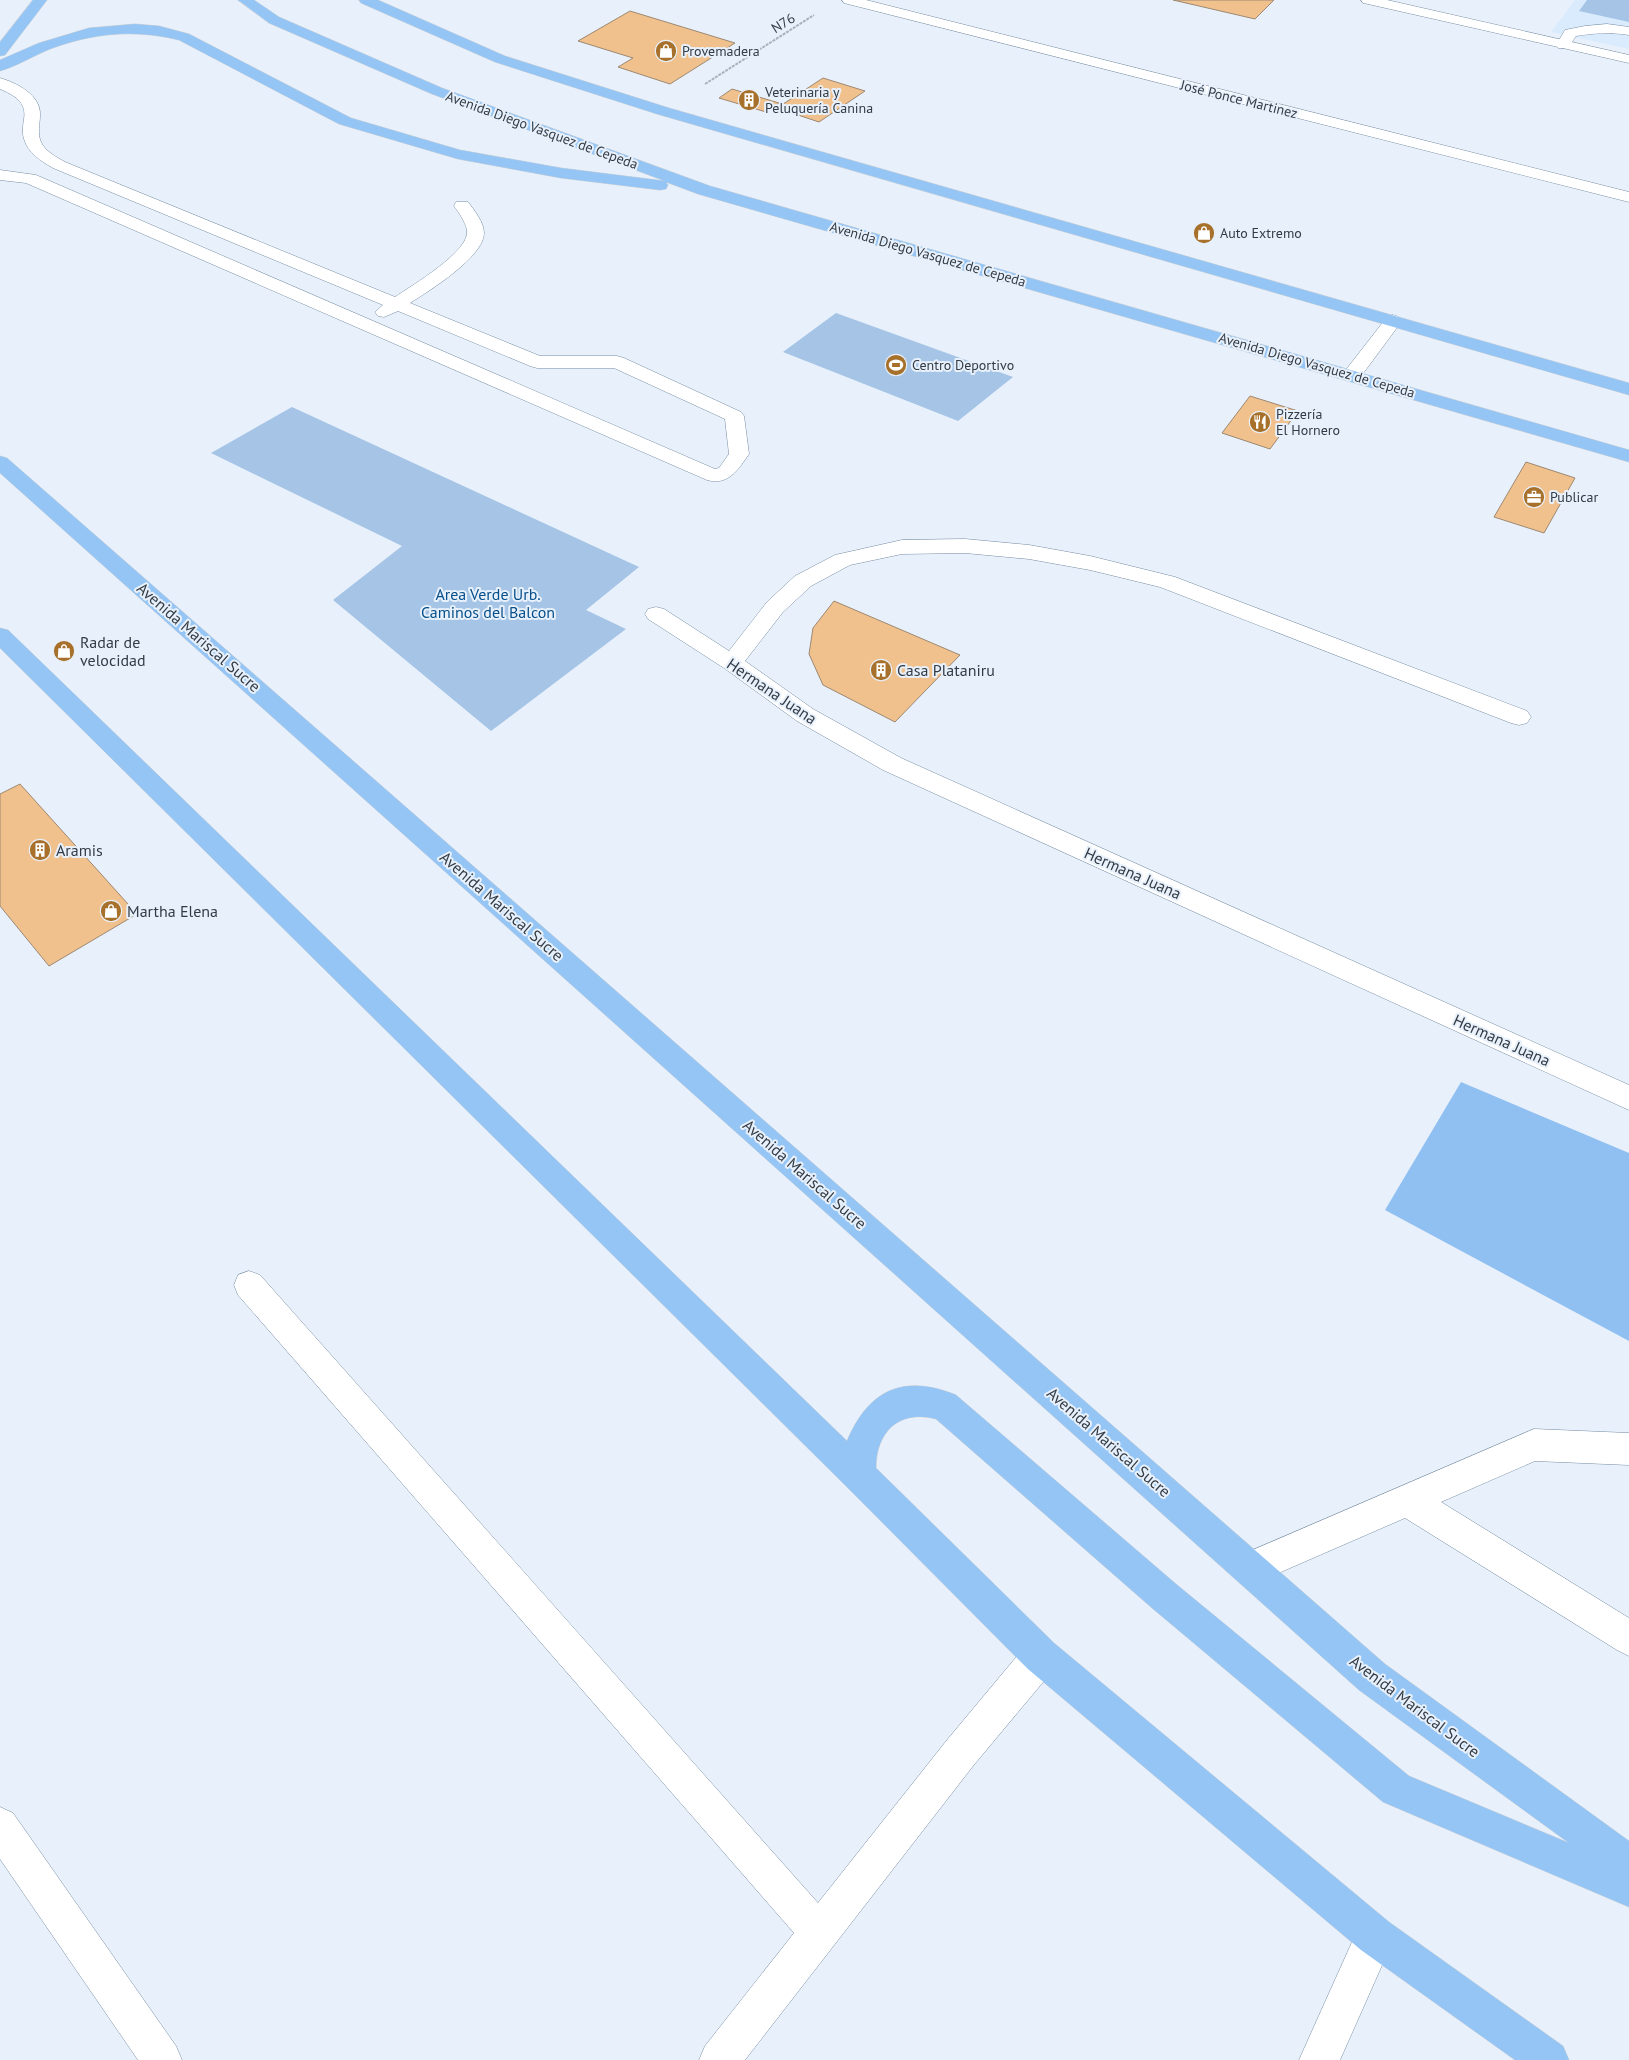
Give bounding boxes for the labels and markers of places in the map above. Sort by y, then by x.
shop icon: Provemadera [654,39,678,63]
place label: Provemadera [682,42,760,60]
place label: Veterinaria y Peluquería Canina [764,83,873,117]
building icon: Veterinaria y Peluquería Canina [737,88,761,112]
shop icon: Auto Extremo [1192,221,1216,245]
place label: Auto Extremo [1220,224,1302,242]
sports icon: Centro Deportivo [884,353,908,377]
place label: Centro Deportivo [912,356,1014,374]
place label: Pizzería El Hornero [1276,405,1340,439]
restaurant icon: Pizzería El Hornero [1248,410,1272,434]
office icon: Publicar [1522,485,1546,509]
place label: Publicar [1550,488,1599,506]
place label: Radar de velocidad [80,632,146,670]
shop icon: Radar de velocidad [52,639,76,663]
building icon: Casa Plataniru [869,658,893,682]
place label: Casa Plataniru [897,660,995,680]
building icon: Aramis [28,838,52,862]
place label: Aramis [56,840,103,860]
shop icon: Martha Elena [99,899,123,923]
place label: Martha Elena [127,901,218,921]

